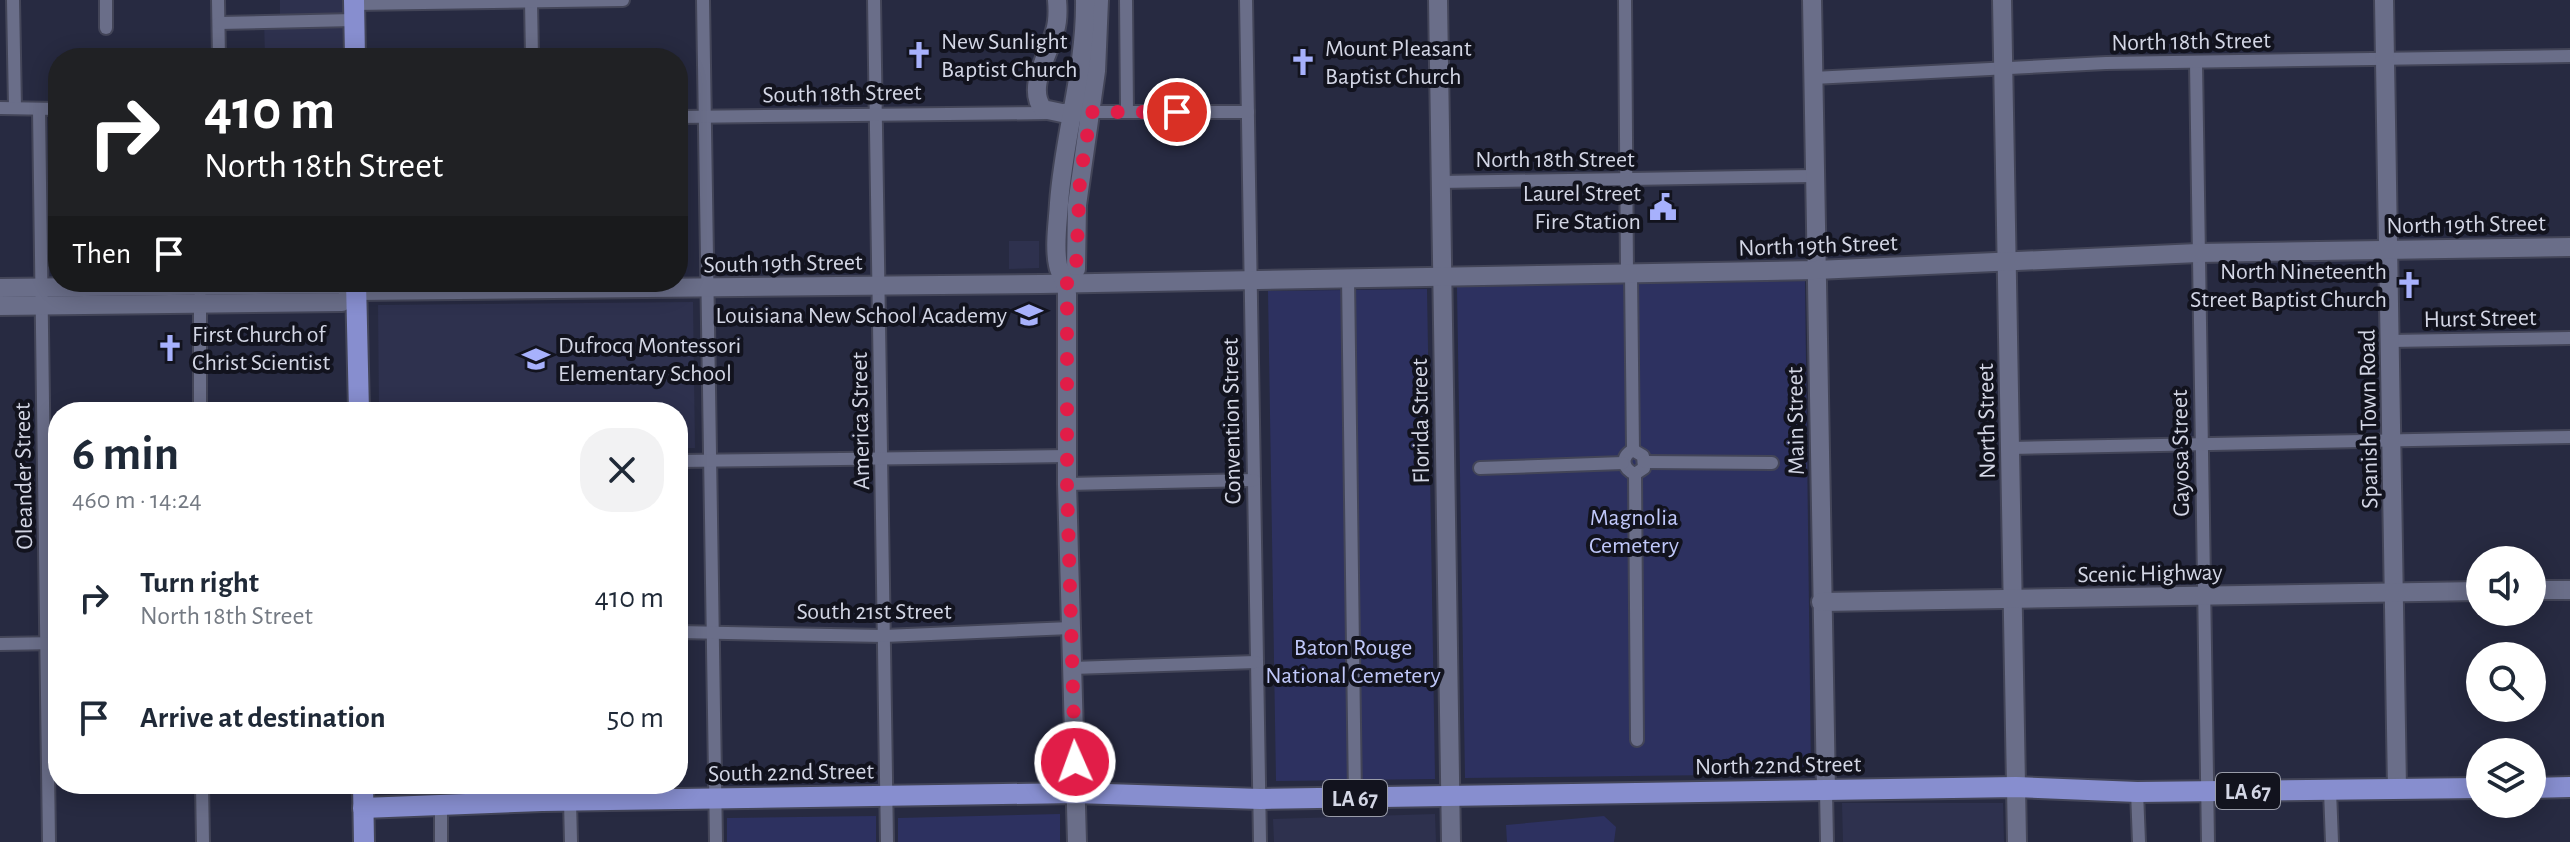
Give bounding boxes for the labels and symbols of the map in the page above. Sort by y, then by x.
street label: North 18th Street [2111,29,2271,55]
place label: New Sunlight Baptist Church [941,30,1078,82]
place label: Mount Pleasant Baptist Church [1325,37,1472,89]
church icon: New Sunlight Baptist Church [904,40,934,70]
church icon: Mount Pleasant Baptist Church [1288,47,1318,77]
pin [1143,78,1211,146]
street label: South 18th Street [762,81,922,107]
street label: North 18th Street [1475,148,1635,172]
place label: Laurel Street Fire Station [1523,182,1641,234]
public building icon: Laurel Street Fire Station [1648,192,1678,222]
street label: North 19th Street [2386,212,2546,238]
street label: North 19th Street [1738,231,1898,261]
street label: South 19th Street [703,251,863,277]
place label: North Nineteenth Street Baptist Church [2190,260,2387,312]
church icon: North Nineteenth Street Baptist Church [2394,270,2424,300]
school or university icon: Louisiana New School Academy [1014,300,1044,330]
place label: Louisiana New School Academy [715,304,1007,328]
street label: Hurst Street [2423,306,2537,332]
place label: First Church of Christ Scientist [192,323,330,375]
street label: Spanish Town Road [2355,329,2383,509]
church icon: First Church of Christ Scientist [155,333,185,363]
place label: Dufrocq Montessori Elementary School [558,334,741,386]
street label: Convention Street [1219,337,1245,504]
school or university icon: Dufrocq Montessori Elementary School [521,344,551,374]
street label: America Street [848,351,874,490]
street label: Florida Street [1408,358,1434,484]
street label: North Street [1974,363,2000,479]
street label: Main Street [1783,366,1809,475]
street label: Gayosa Street [2168,389,2194,517]
street label: Oleander Street [11,402,37,550]
park label: Magnolia Cemetery [1589,506,1679,558]
street label: Scenic Highway [2077,561,2223,587]
street label: South 21st Street [796,600,952,624]
park label: Baton Rouge National Cemetery [1265,636,1441,688]
position arrow [1033,720,1117,804]
street label: North 22nd Street [1695,753,1862,779]
street label: South 22nd Street [708,760,875,786]
road number: LA 67 [2216,773,2280,809]
road number: LA 67 [1323,780,1387,816]

